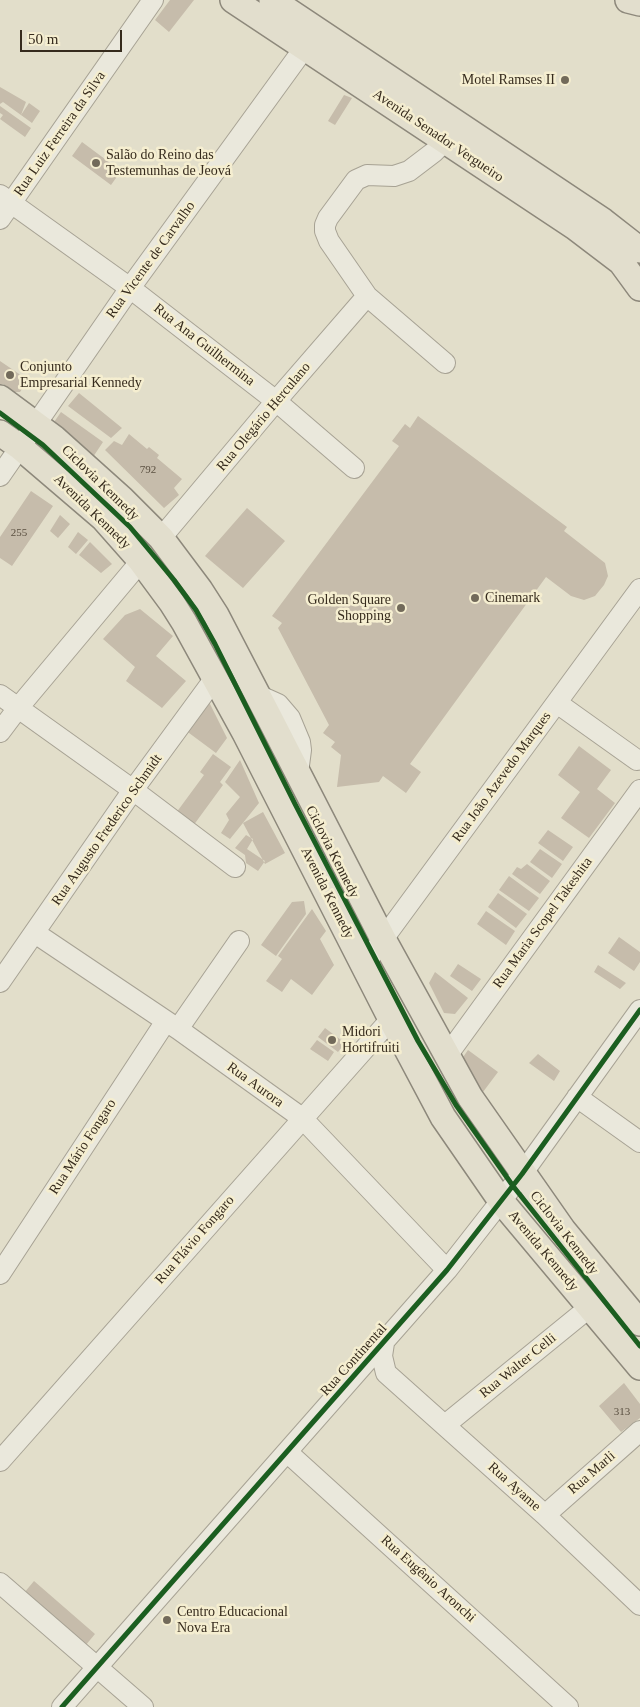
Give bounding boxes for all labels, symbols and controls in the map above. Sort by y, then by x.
scale bar [22,20,125,52]
text: 50 m [28,31,58,47]
street label: Rua Luiz Ferreira da Silva [11,68,109,200]
place label: Motel Ramses II [462,72,555,88]
marker: Motel Ramses II [559,74,571,86]
street label: Avenida Senador Vergueiro [369,86,507,186]
place label: Salão do Reino das Testemunhas de Jeová [106,147,231,180]
marker: Salão do Reino das Testemunhas de Jeová [90,157,102,169]
street label: Rua Vicente de Carvalho [103,198,199,322]
street label: Rua Ana Guilhermina [150,300,258,390]
place label: Conjunto Empresarial Kennedy [20,359,142,392]
street label: Rua Olegário Herculano [214,359,314,475]
marker: Conjunto Empresarial Kennedy [4,369,16,381]
street label: Ciclovia Kennedy [58,442,142,524]
house number: 792 [140,463,156,477]
street label: Avenida Kennedy [50,471,134,553]
house number: 255 [11,526,27,540]
place label: Cinemark [485,590,540,606]
place label: Golden Square Shopping [307,592,391,624]
marker: Cinemark [469,592,481,604]
marker: Golden Square Shopping [395,602,407,614]
street label: Rua João Azevedo Marques [449,708,555,846]
street label: Rua Augusto Frederico Schmidt [48,751,166,909]
street label: Ciclovia Kennedy [301,803,363,901]
street label: Avenida Kennedy [297,844,357,942]
street label: Rua Maria Scopel Takeshita [490,854,596,992]
place label: Midori Hortifruiti [342,1024,400,1056]
marker: Midori Hortifruiti [326,1034,338,1046]
street label: Rua Aurora [223,1059,287,1111]
street label: Rua Mário Fongaro [46,1096,120,1198]
street label: Ciclovia Kennedy [526,1188,602,1278]
street label: Rua Flávio Fongaro [152,1192,238,1288]
street label: Avenida Kennedy [504,1207,582,1295]
street label: Rua Continental [317,1320,391,1400]
street label: Rua Walter Celli [476,1330,560,1402]
house number: 313 [614,1405,630,1419]
street label: Rua Marli [565,1448,619,1498]
street label: Rua Ayame [484,1459,544,1515]
street label: Rua Eugênio Aronchi [377,1532,479,1626]
place label: Centro Educacional Nova Era [177,1604,288,1636]
marker: Centro Educacional Nova Era [161,1614,173,1626]

